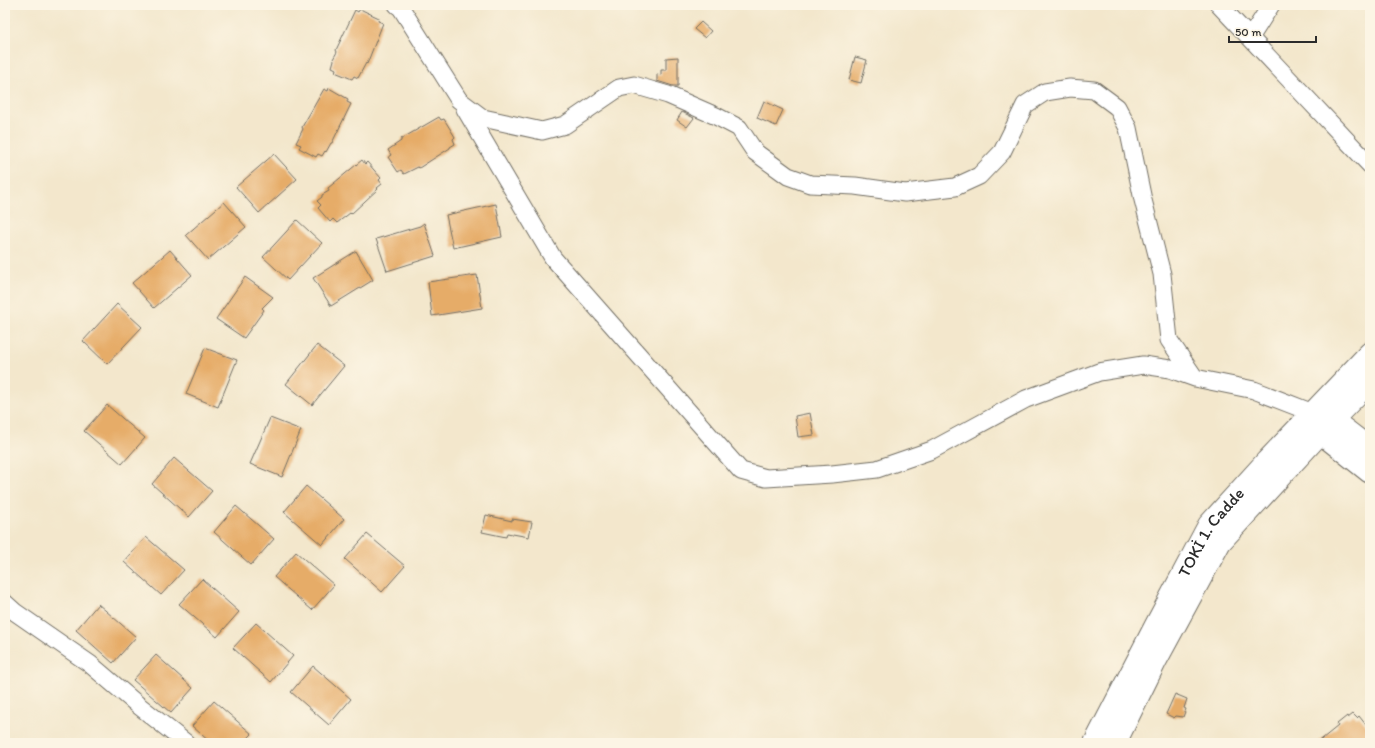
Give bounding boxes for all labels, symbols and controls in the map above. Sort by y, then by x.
scale bar [1229,18,1316,44]
text: 50 m [1235,25,1261,39]
street label: TOKİ 1. Cadde [1173,483,1248,580]

